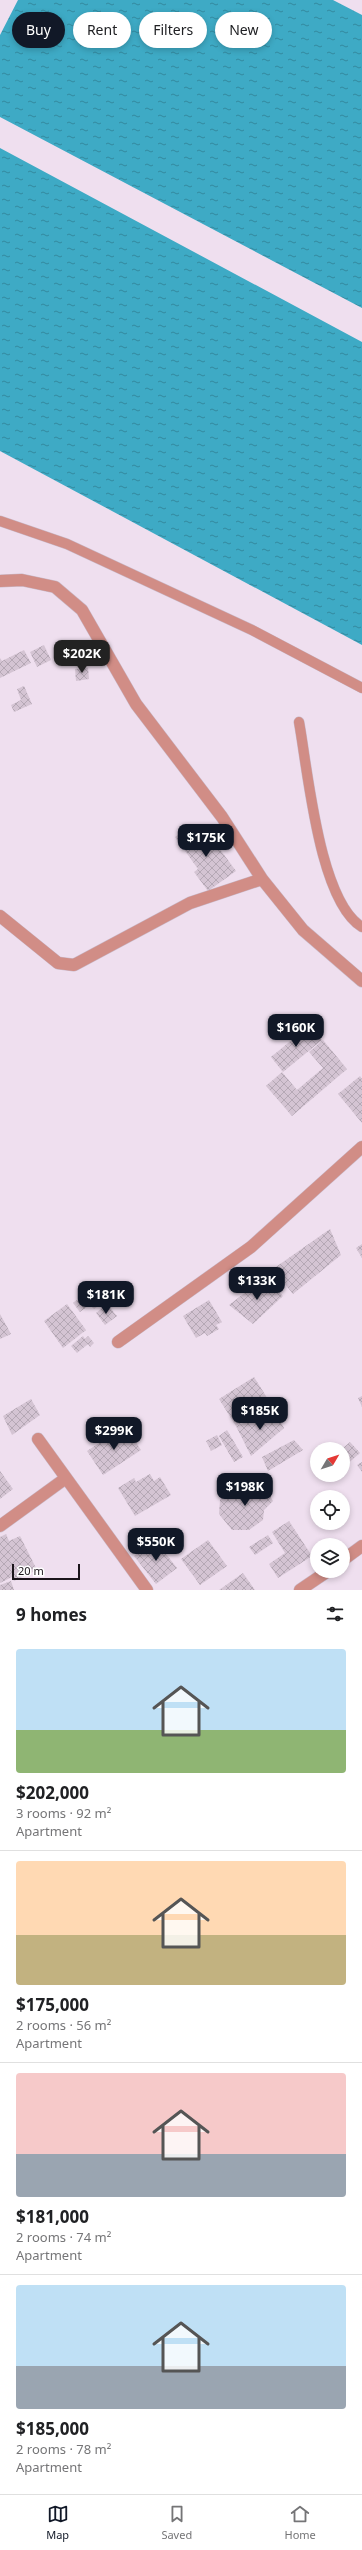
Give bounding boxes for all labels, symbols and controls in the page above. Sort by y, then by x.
chip: Buy [12,12,65,48]
chip: Rent [73,12,131,48]
chip: Filters [139,12,207,48]
chip: New [215,12,272,48]
pin: $202K [54,640,110,674]
text: $202K [63,644,101,662]
pin: $175K [178,824,234,858]
text: $175K [187,828,225,846]
pin: $160K [268,1014,324,1048]
text: $160K [277,1018,315,1036]
pin: $133K [229,1267,285,1301]
text: $133K [238,1271,276,1289]
pin: $181K [78,1281,134,1315]
text: $181K [87,1285,125,1303]
pin: $185K [232,1397,288,1431]
text: $185K [241,1401,279,1419]
pin: $299K [86,1417,142,1451]
text: $299K [95,1421,133,1439]
north arrow [310,1442,350,1482]
map controls [310,1442,350,1578]
pin: $198K [217,1473,273,1507]
text: $198K [226,1477,264,1495]
button: locate [310,1490,350,1530]
pin: $550K [128,1528,184,1562]
text: $550K [137,1532,175,1550]
button: layers [310,1538,350,1578]
scale bar [12,1562,80,1581]
text: 20 m [18,1563,44,1578]
text: 9 homes [16,1603,87,1626]
icon: filters [324,1603,346,1625]
icon: home [145,1675,217,1747]
text: $202,000 [16,1781,89,1804]
text: 3 rooms · 92 m² [16,1804,111,1822]
text: Apartment [16,1822,82,1840]
icon: home [145,1887,217,1959]
text: $175,000 [16,1993,89,2016]
text: 2 rooms · 56 m² [16,2016,111,2034]
text: Apartment [16,2034,82,2052]
icon: home [145,2099,217,2171]
text: $181,000 [16,2205,89,2228]
text: 2 rooms · 74 m² [16,2228,111,2246]
text: Apartment [16,2246,82,2264]
icon: home [145,2311,217,2383]
text: $185,000 [16,2417,89,2440]
text: 2 rooms · 78 m² [16,2440,111,2458]
text: Apartment [16,2458,82,2476]
tab: Map [46,2503,69,2542]
tab: Saved [161,2503,192,2542]
tab: Home [285,2503,316,2542]

